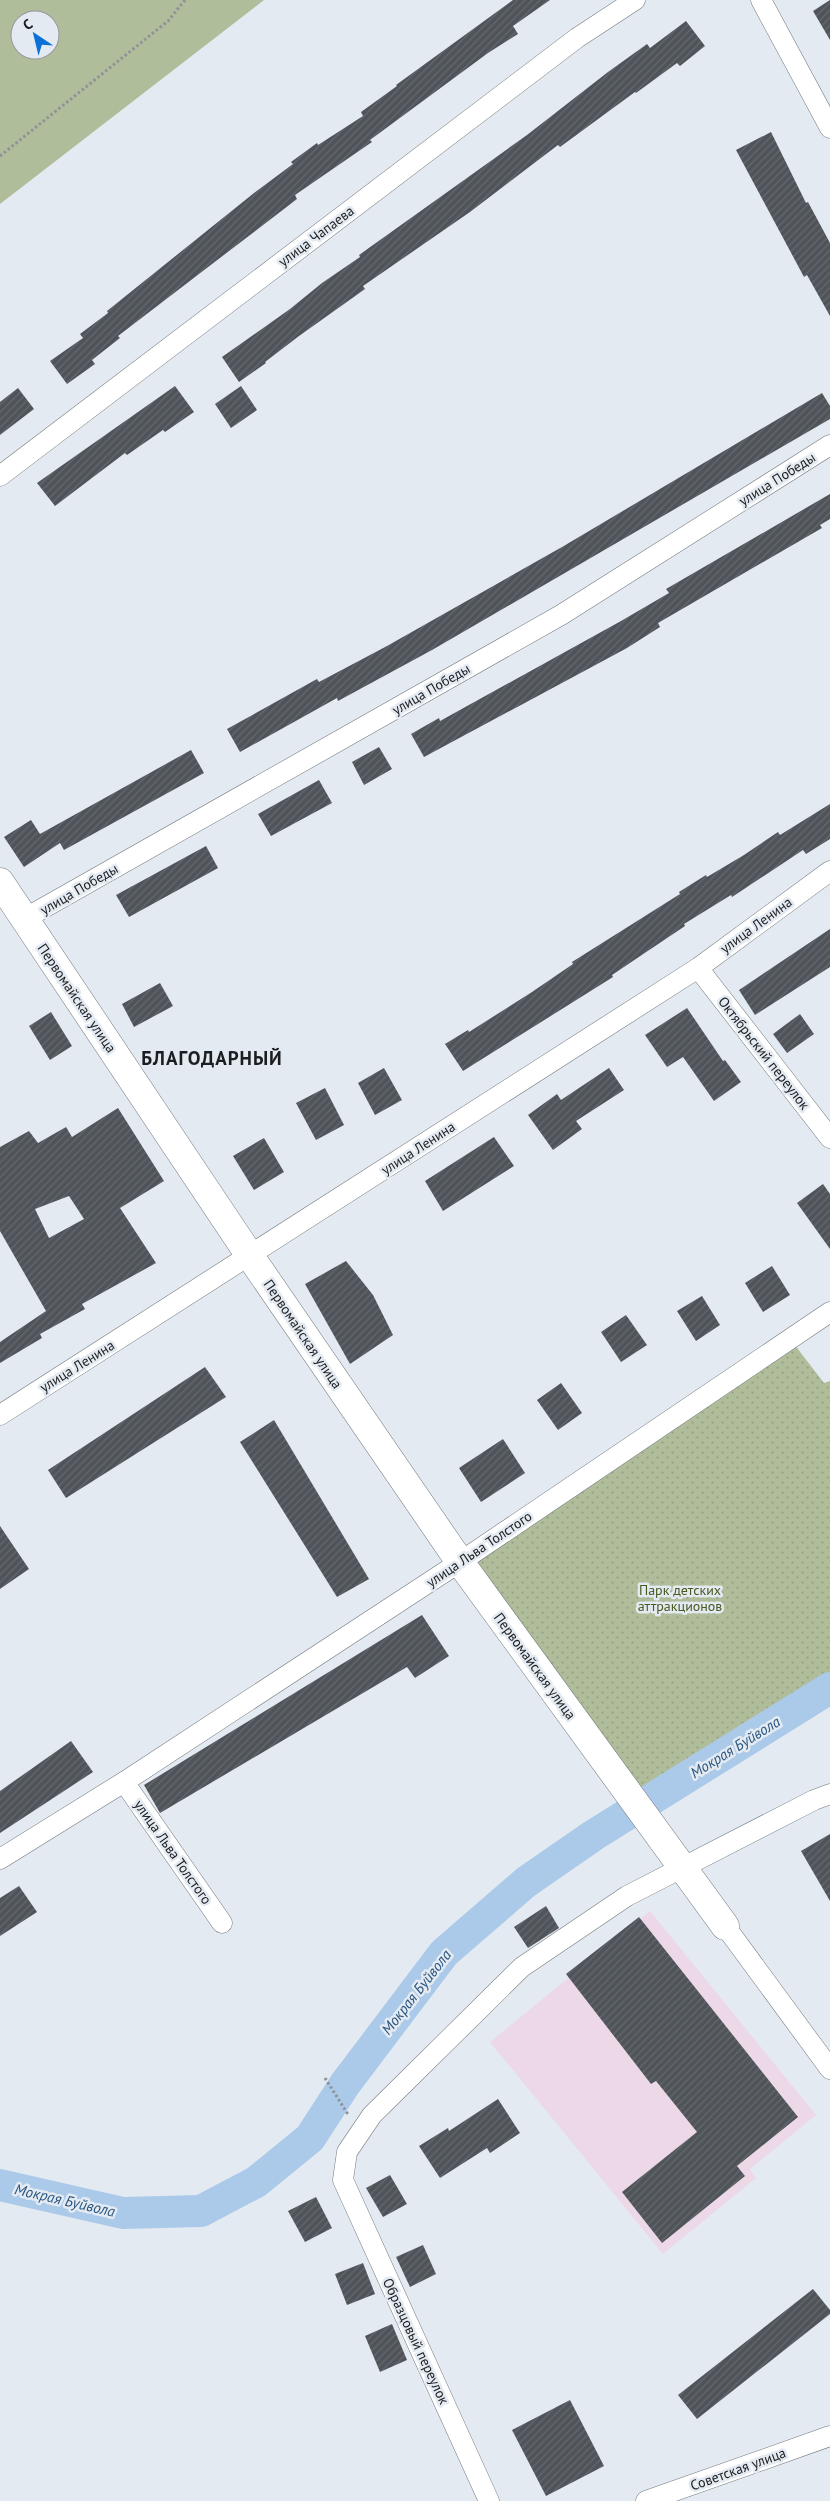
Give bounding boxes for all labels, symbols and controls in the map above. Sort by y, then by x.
north arrow [10,10,60,60]
text: С [19,15,36,34]
street label: улица Чапаева [275,202,357,270]
street label: улица Победы [735,448,819,510]
street label: улица Победы [389,659,473,719]
street label: улица Победы [37,859,121,919]
street label: улица Ленина [716,893,796,957]
street label: Первомайская улица [34,940,120,1056]
street label: Октябрьский переулок [714,993,814,1113]
district label: БЛАГОДАРНЫЙ [141,1046,283,1070]
street label: улица Ленина [378,1117,458,1179]
street label: Первомайская улица [260,1276,346,1392]
street label: улица Ленина [36,1336,118,1396]
street label: улица Льва Толстого [423,1507,535,1591]
park label: Парк детских аттракционов [638,1581,722,1615]
street label: Первомайская улица [490,1609,580,1723]
water label: Мокрая Буйвола [687,1711,784,1782]
street label: улица Льва Толстого [130,1796,216,1908]
water label: Мокрая Буйвола [377,1945,455,2038]
water label: Мокрая Буйвола [13,2179,118,2221]
street label: Образцовый переулок [379,2275,453,2407]
street label: Советская улица [688,2443,788,2495]

